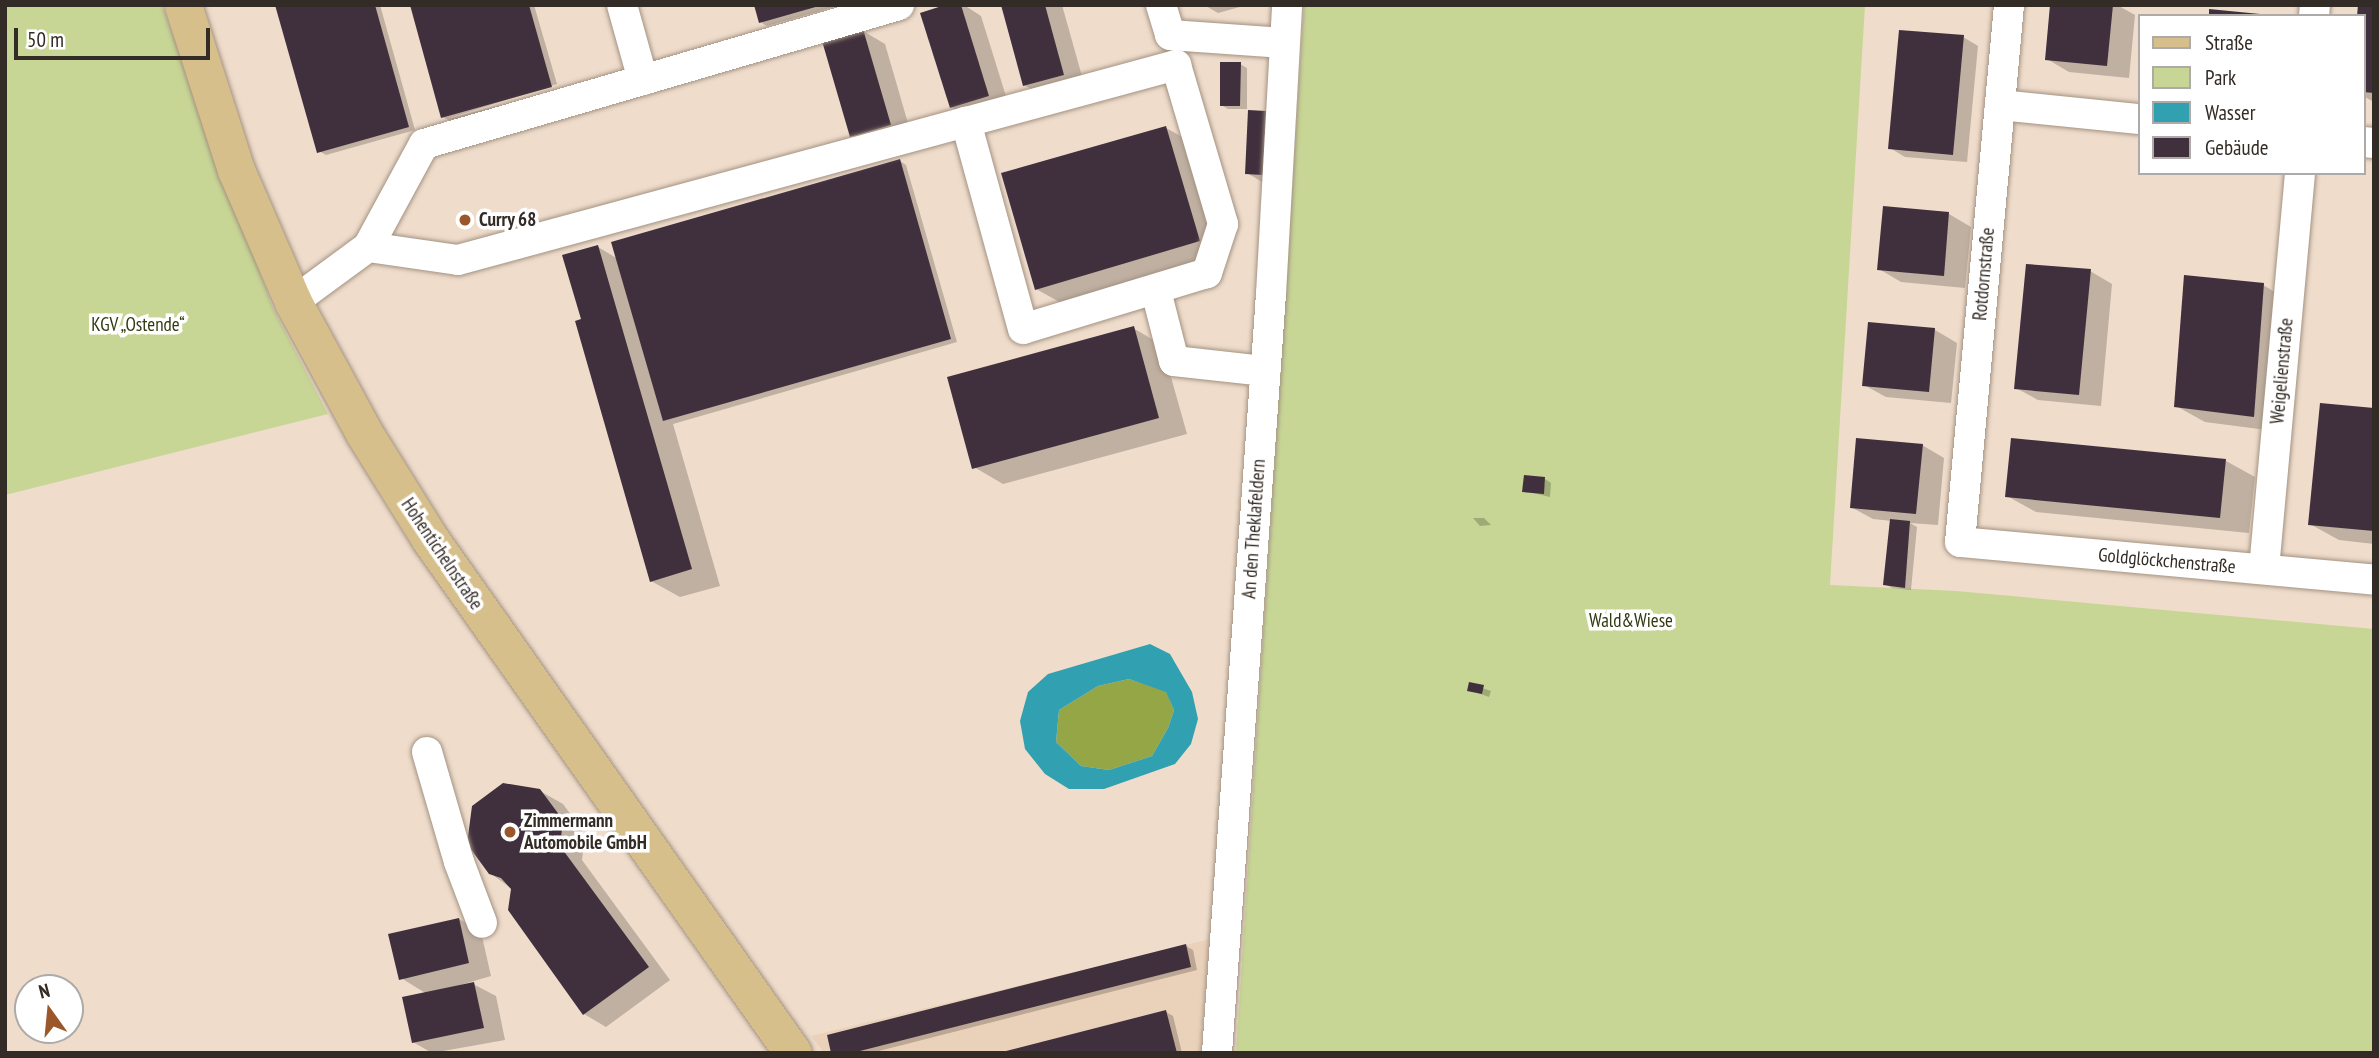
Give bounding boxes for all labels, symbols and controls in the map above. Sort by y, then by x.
scale bar [18,14,214,58]
legend [2138,14,2365,175]
text: 50 m [27,26,64,53]
text: Straße [2205,29,2253,56]
text: Park [2205,64,2236,91]
text: Wasser [2205,99,2255,126]
text: Gebäude [2205,134,2268,161]
place label: Curry 68 [479,209,537,231]
marker: Curry 68 [457,212,473,228]
street label: Rotdornstraße [1969,227,1999,321]
park label: KGV „Ostende“ [90,314,186,336]
street label: Weigelienstraße [2266,317,2298,425]
street label: An den Theklafeldern [1238,458,1270,600]
street label: Hohentichelnstraße [396,494,488,614]
street label: Goldglöckchenstraße [2097,544,2237,578]
park label: Wald&Wiese [1589,610,1673,632]
place label: Zimmermann Automobile GmbH [524,810,647,854]
marker: Zimmermann Automobile GmbH [502,824,518,840]
north arrow [14,974,84,1044]
text: N [36,978,52,1004]

